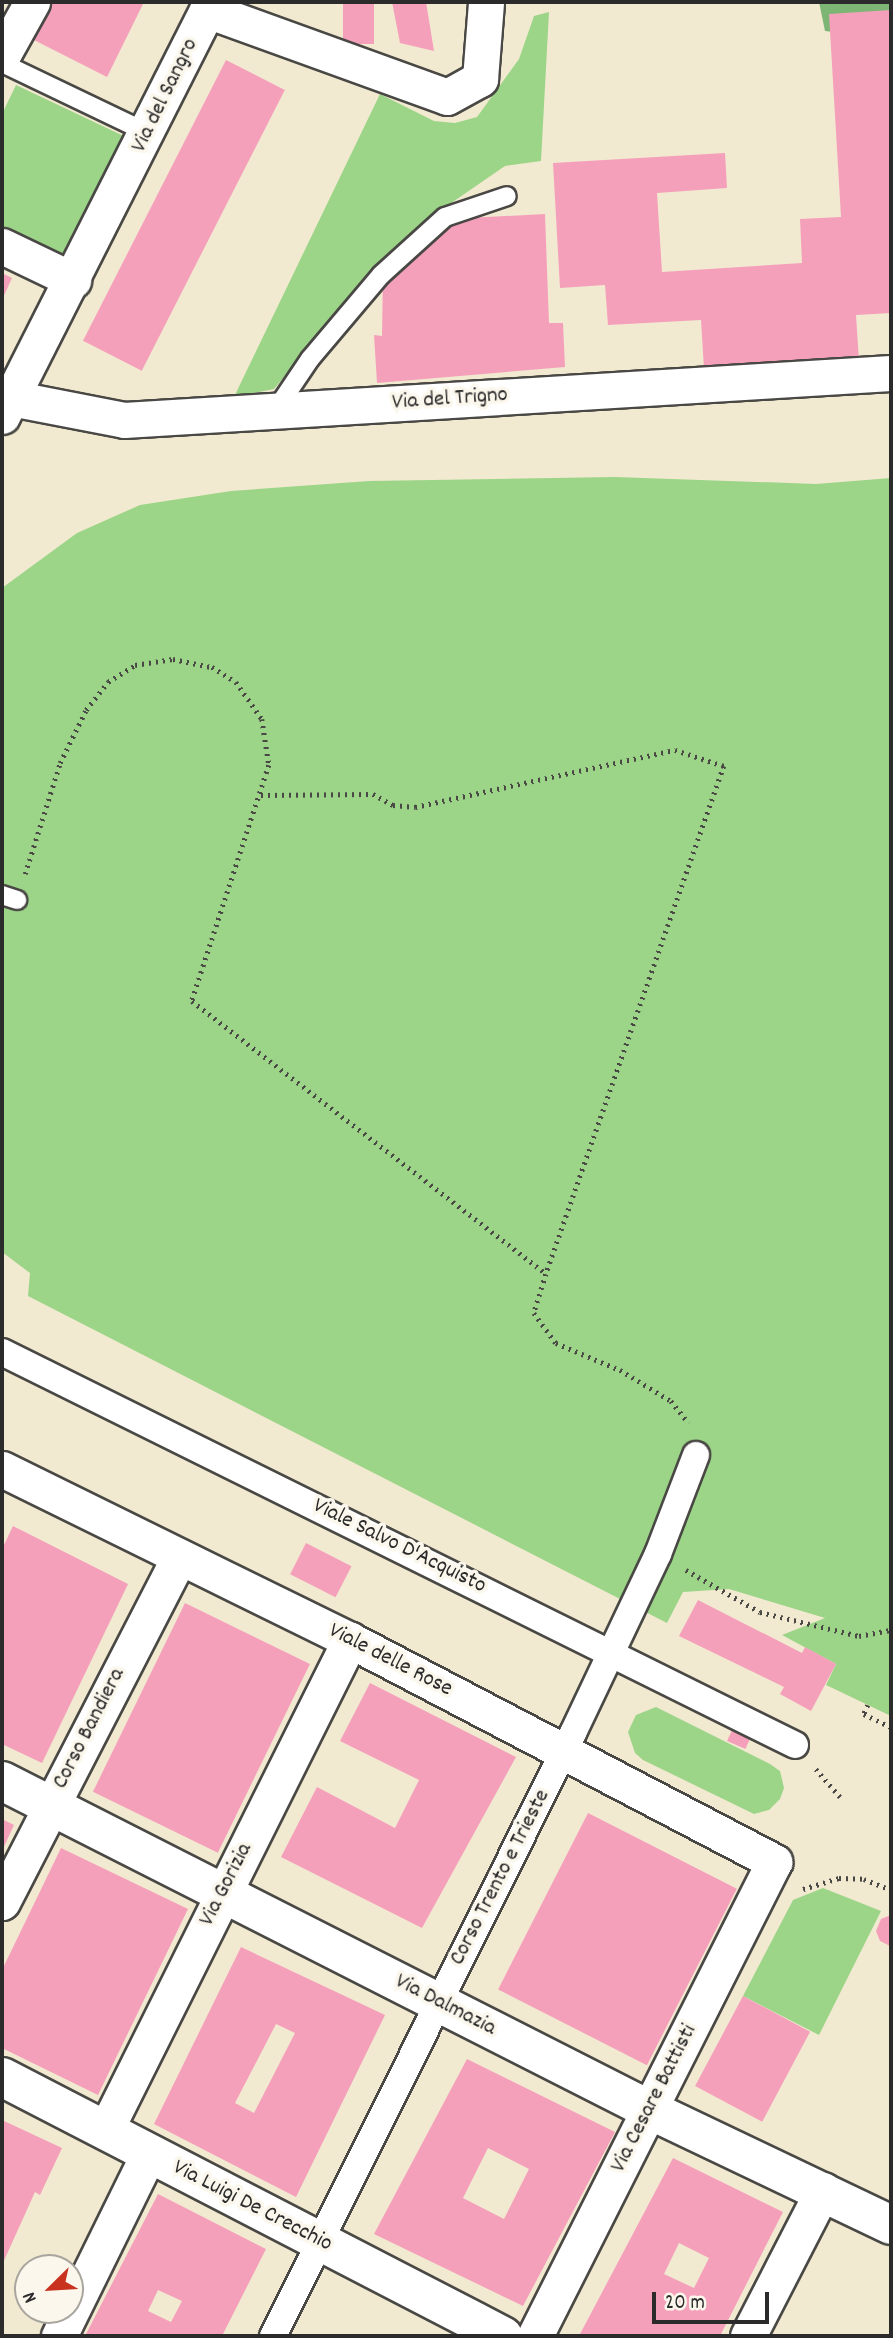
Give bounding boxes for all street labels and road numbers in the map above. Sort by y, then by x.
street label: Via del Sangro [127,35,205,157]
street label: Via del Trigno [391,382,509,418]
street label: Viale Salvo D'Acquisto [308,1493,490,1601]
street label: Viale delle Rose [323,1618,457,1704]
street label: Corso Bandiera [48,1664,132,1794]
street label: Corso Trento e Trieste [445,1786,557,1970]
street label: Via Gorizia [194,1839,260,1931]
street label: Via Dalmazia [390,1969,500,2043]
street label: Via Cesare Battisti [606,2020,704,2178]
street label: Via Luigi De Crecchio [168,2155,336,2259]

